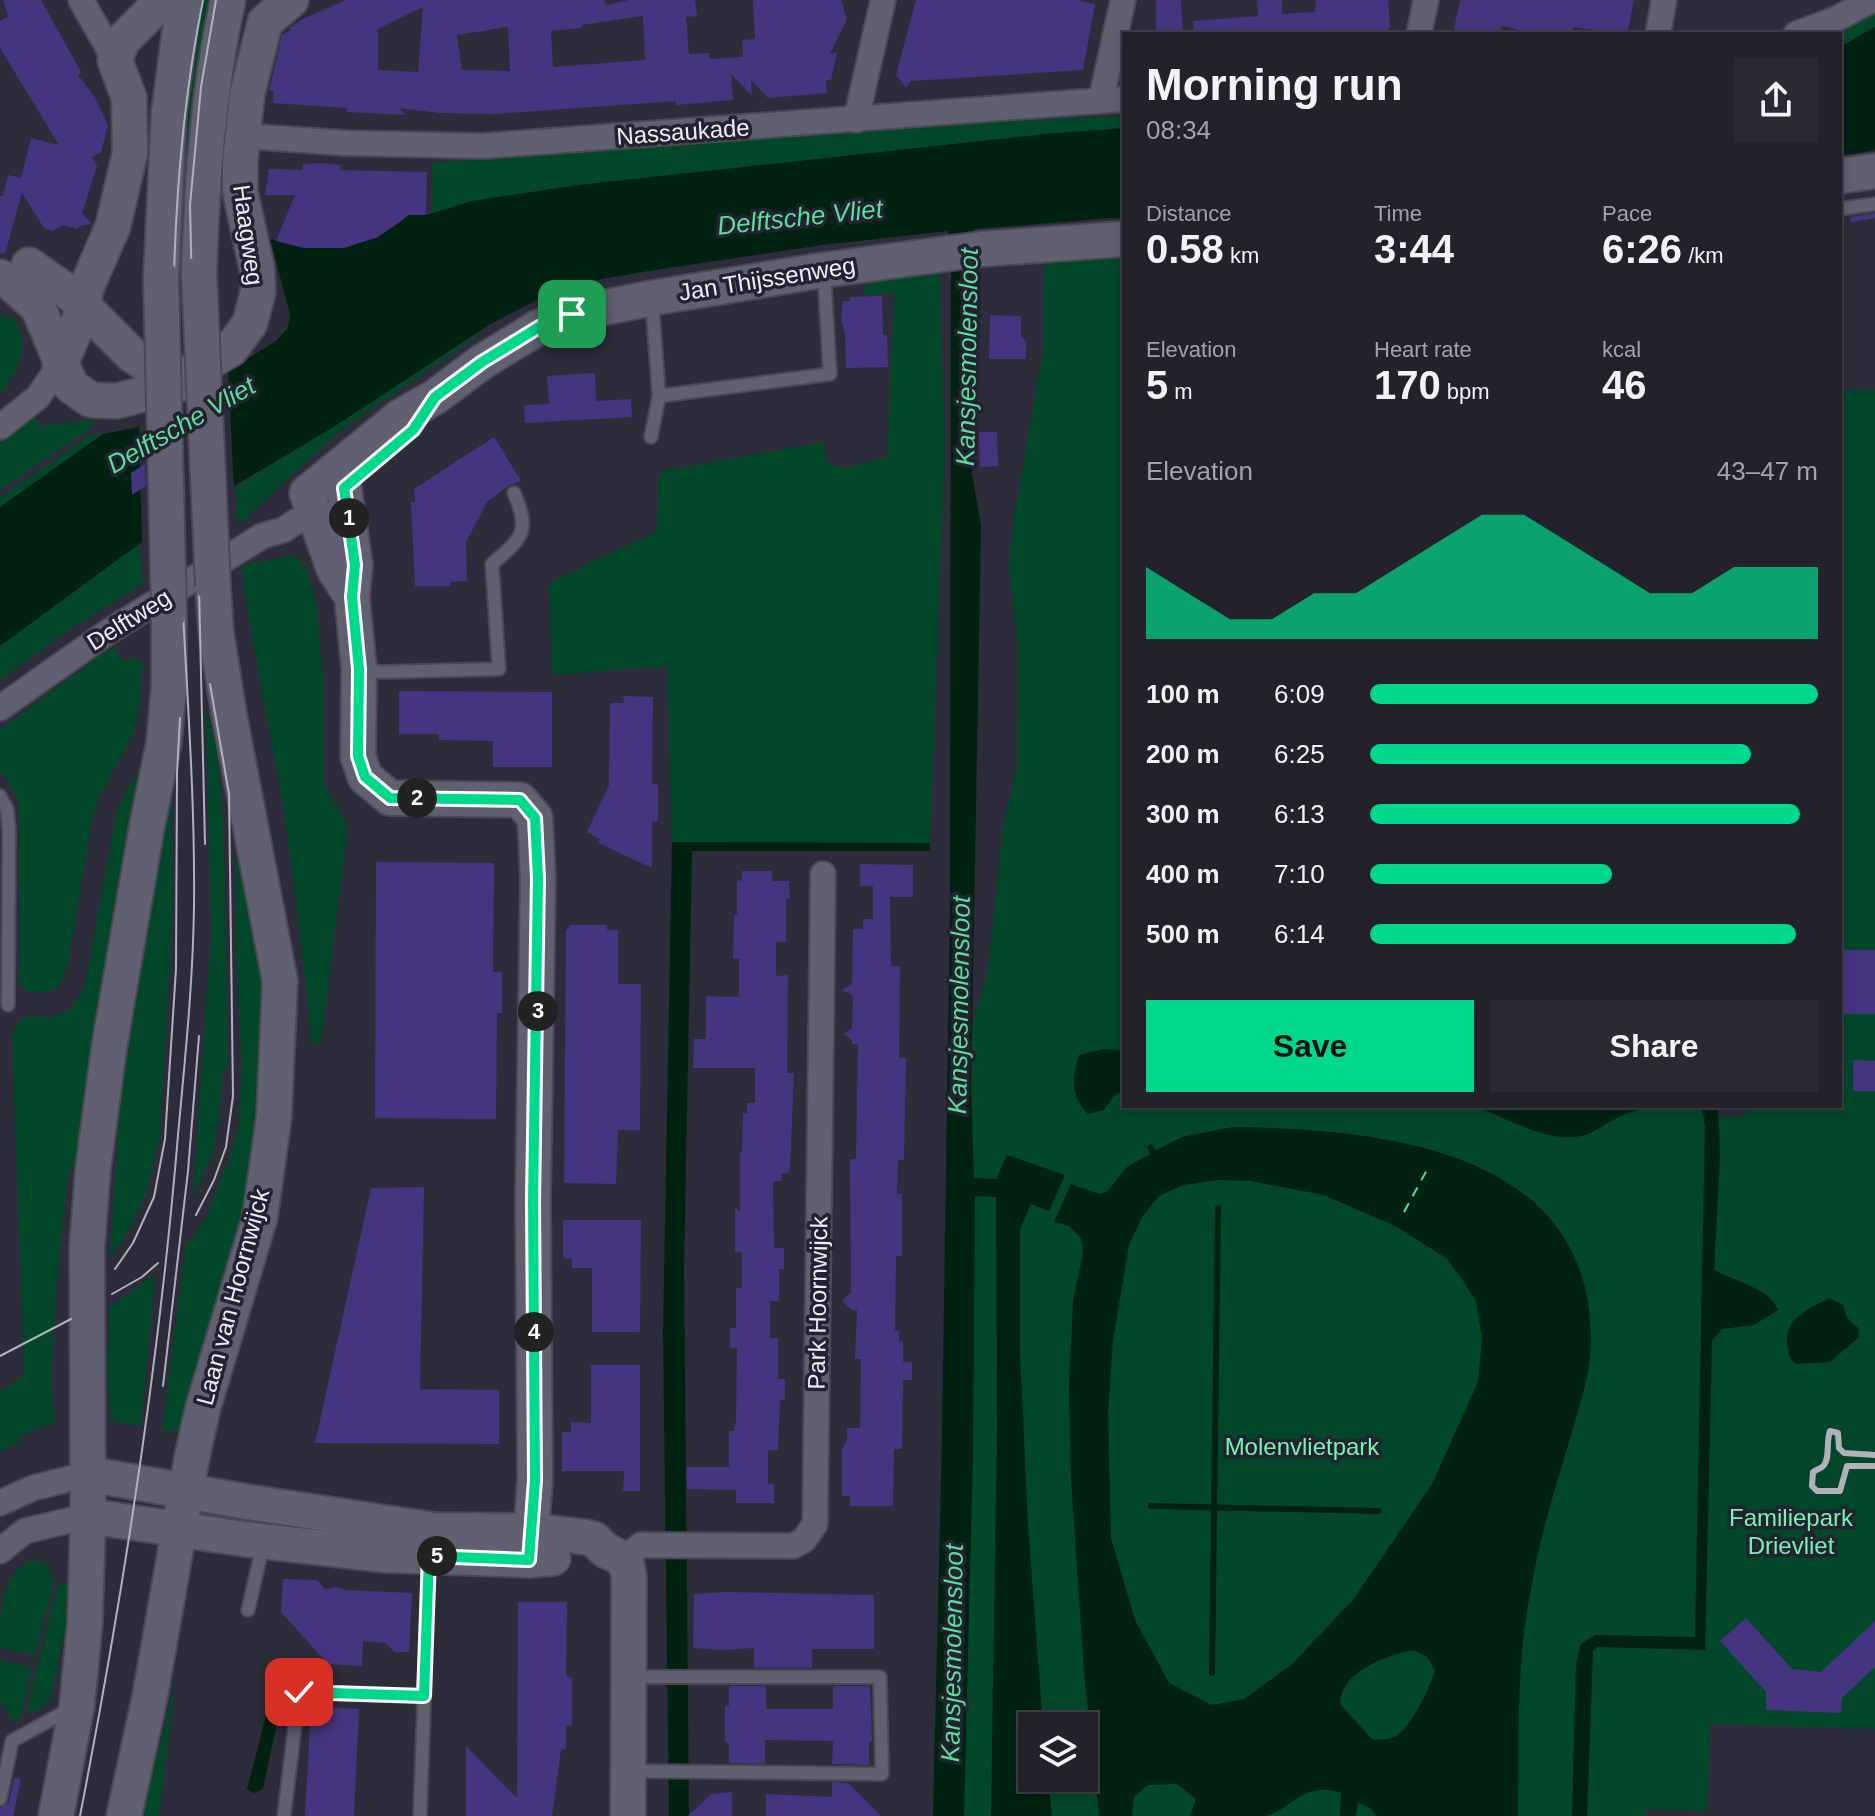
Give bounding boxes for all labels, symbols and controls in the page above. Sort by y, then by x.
button: share [1734,58,1818,142]
text: Morning run [1146,60,1403,109]
street label: Nassaukade [615,113,750,150]
text: 08:34 [1146,115,1211,145]
street label: Haagweg [228,183,269,287]
water label: Delftsche Vliet [716,193,886,241]
text: Distance [1146,201,1232,226]
text: Time [1374,201,1422,226]
text: Pace [1602,201,1652,226]
text: 0.58 [1146,227,1224,271]
text: 3:44 [1374,227,1454,271]
text: 6:26 [1602,227,1682,271]
text: km [1224,243,1259,268]
text: /km [1682,243,1724,268]
water label: Kansjesmolensloot [950,246,984,466]
street label: Jan Thijssenweg [677,251,857,306]
pin [538,280,606,348]
icon: arrive [550,292,594,336]
text: Elevation [1146,337,1237,362]
text: Heart rate [1374,337,1472,362]
text: kcal [1602,337,1641,362]
text: 5 [1146,363,1168,407]
text: 170 [1374,363,1441,407]
text: 46 [1602,363,1647,407]
water label: Delftsche Vliet [102,370,262,480]
text: m [1168,379,1193,404]
text: bpm [1441,379,1490,404]
text: Elevation [1146,456,1253,486]
text: 43–47 m [1717,456,1818,486]
pin: 1 [329,498,369,538]
text: 1 [343,505,355,530]
street label: Delftweg [82,583,175,656]
text: 100 m [1146,679,1220,709]
text: 6:09 [1274,679,1325,709]
text: 200 m [1146,739,1220,769]
text: 6:25 [1274,739,1325,769]
pin: 2 [397,778,437,818]
text: 2 [411,785,423,810]
text: 300 m [1146,799,1220,829]
text: 6:13 [1274,799,1325,829]
text: 400 m [1146,859,1220,889]
text: 7:10 [1274,859,1325,889]
water label: Kansjesmolensloot [942,894,976,1114]
text: 500 m [1146,919,1220,949]
text: 6:14 [1274,919,1325,949]
pin: 3 [518,991,558,1031]
text: 3 [532,998,544,1023]
button: Save [1146,1000,1474,1092]
button: Share [1490,1000,1818,1092]
street label: Laan van Hoornwijck [191,1185,275,1408]
street label: Park Hoornwijck [802,1215,833,1390]
pin: 4 [514,1312,554,1352]
text: 4 [528,1319,540,1344]
park label: Molenvlietpark [1225,1433,1380,1460]
park label: Familiepark Drievliet [1729,1504,1854,1559]
pin: 5 [417,1536,457,1576]
water label: Kansjesmolensloot [935,1542,969,1762]
text: 5 [431,1543,443,1568]
pin [265,1658,333,1726]
icon: check [277,1670,321,1714]
map controls [1018,1712,1098,1792]
button: layers [1018,1712,1098,1792]

